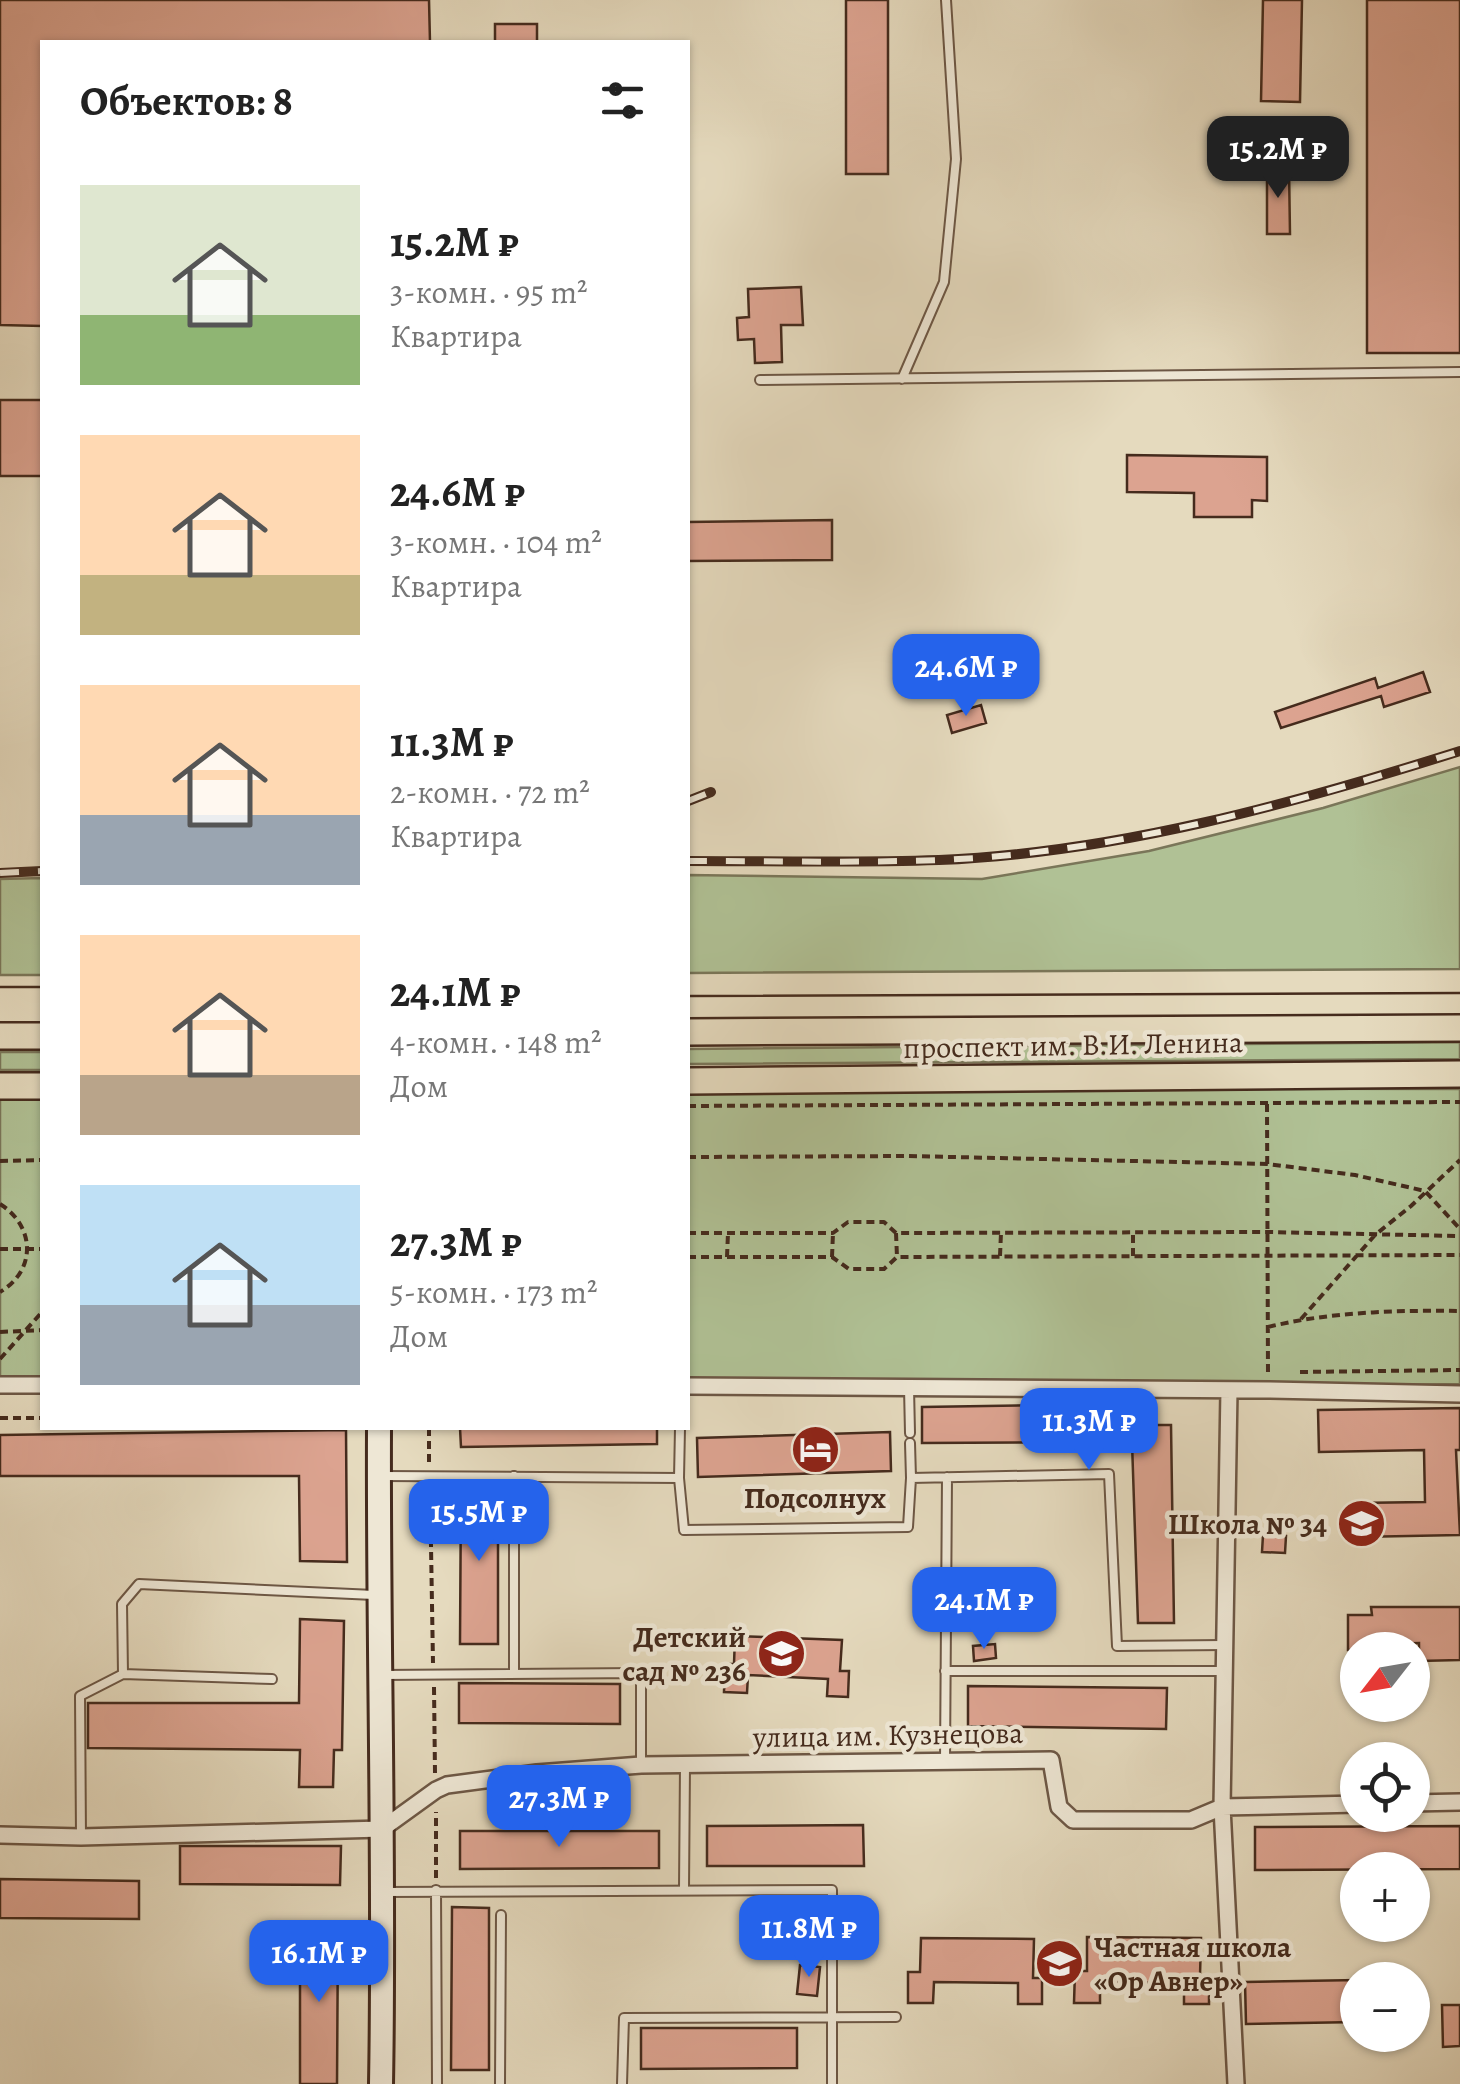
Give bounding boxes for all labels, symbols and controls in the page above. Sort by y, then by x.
text: Объектов: 8 [80,72,293,129]
icon: filters [595,73,650,128]
pin: 15.2M ₽ [1186,116,1370,201]
text: 15.2M ₽ [1229,126,1327,170]
text: 15.2M ₽ [390,213,519,270]
icon: home [160,225,280,345]
text: 3-комн. · 95 m² [390,270,588,314]
text: Квартира [390,314,522,358]
text: 24.6M ₽ [390,463,525,520]
icon: home [160,475,280,595]
text: 3-комн. · 104 m² [390,520,602,564]
text: Квартира [390,564,522,608]
pin: 24.6M ₽ [874,634,1058,719]
text: 24.6M ₽ [915,644,1017,688]
text: 11.3M ₽ [390,713,514,770]
icon: home [160,725,280,845]
text: 2-комн. · 72 m² [390,770,590,814]
text: Квартира [390,814,522,858]
text: 24.1M ₽ [390,963,521,1020]
icon: home [160,975,280,1095]
text: 4-комн. · 148 m² [390,1020,601,1064]
street label: проспект им. В.И. Ленина [903,1022,1243,1068]
text: Дом [390,1064,448,1108]
text: 27.3M ₽ [390,1213,522,1270]
icon: home [160,1225,280,1345]
text: 5-комн. · 173 m² [390,1270,597,1314]
text: Дом [390,1314,448,1358]
pin: 11.3M ₽ [997,1388,1181,1473]
text: 11.3M ₽ [1042,1398,1136,1442]
hotel icon: Подсолнух [789,1423,841,1475]
place label: Подсолнух [744,1478,887,1518]
pin: 15.5M ₽ [387,1479,571,1564]
text: 15.5M ₽ [431,1489,527,1533]
school or university icon: Школа № 34 [1336,1498,1388,1550]
place label: Школа № 34 [1168,1504,1327,1544]
pin: 24.1M ₽ [892,1567,1076,1652]
text: 24.1M ₽ [934,1577,1034,1621]
place label: Детский сад № 236 [622,1617,746,1691]
school or university icon: Детский сад № 236 [755,1628,807,1680]
north arrow [1340,1632,1430,1722]
map controls [1340,1632,1430,2052]
street label: улица им. Кузнецова [751,1713,1024,1757]
button: locate [1340,1742,1430,1832]
pin: 27.3M ₽ [467,1765,651,1850]
text: 27.3M ₽ [509,1775,609,1819]
button: + [1340,1852,1430,1942]
pin: 11.8M ₽ [717,1895,901,1980]
text: 11.8M ₽ [761,1905,857,1949]
pin: 16.1M ₽ [227,1920,411,2005]
place label: Частная школа «Ор Авнер» [1094,1927,1292,2001]
text: 16.1M ₽ [271,1930,367,1974]
school or university icon: Частная школа «Ор Авнер» [1033,1938,1085,1990]
button: − [1340,1962,1430,2052]

